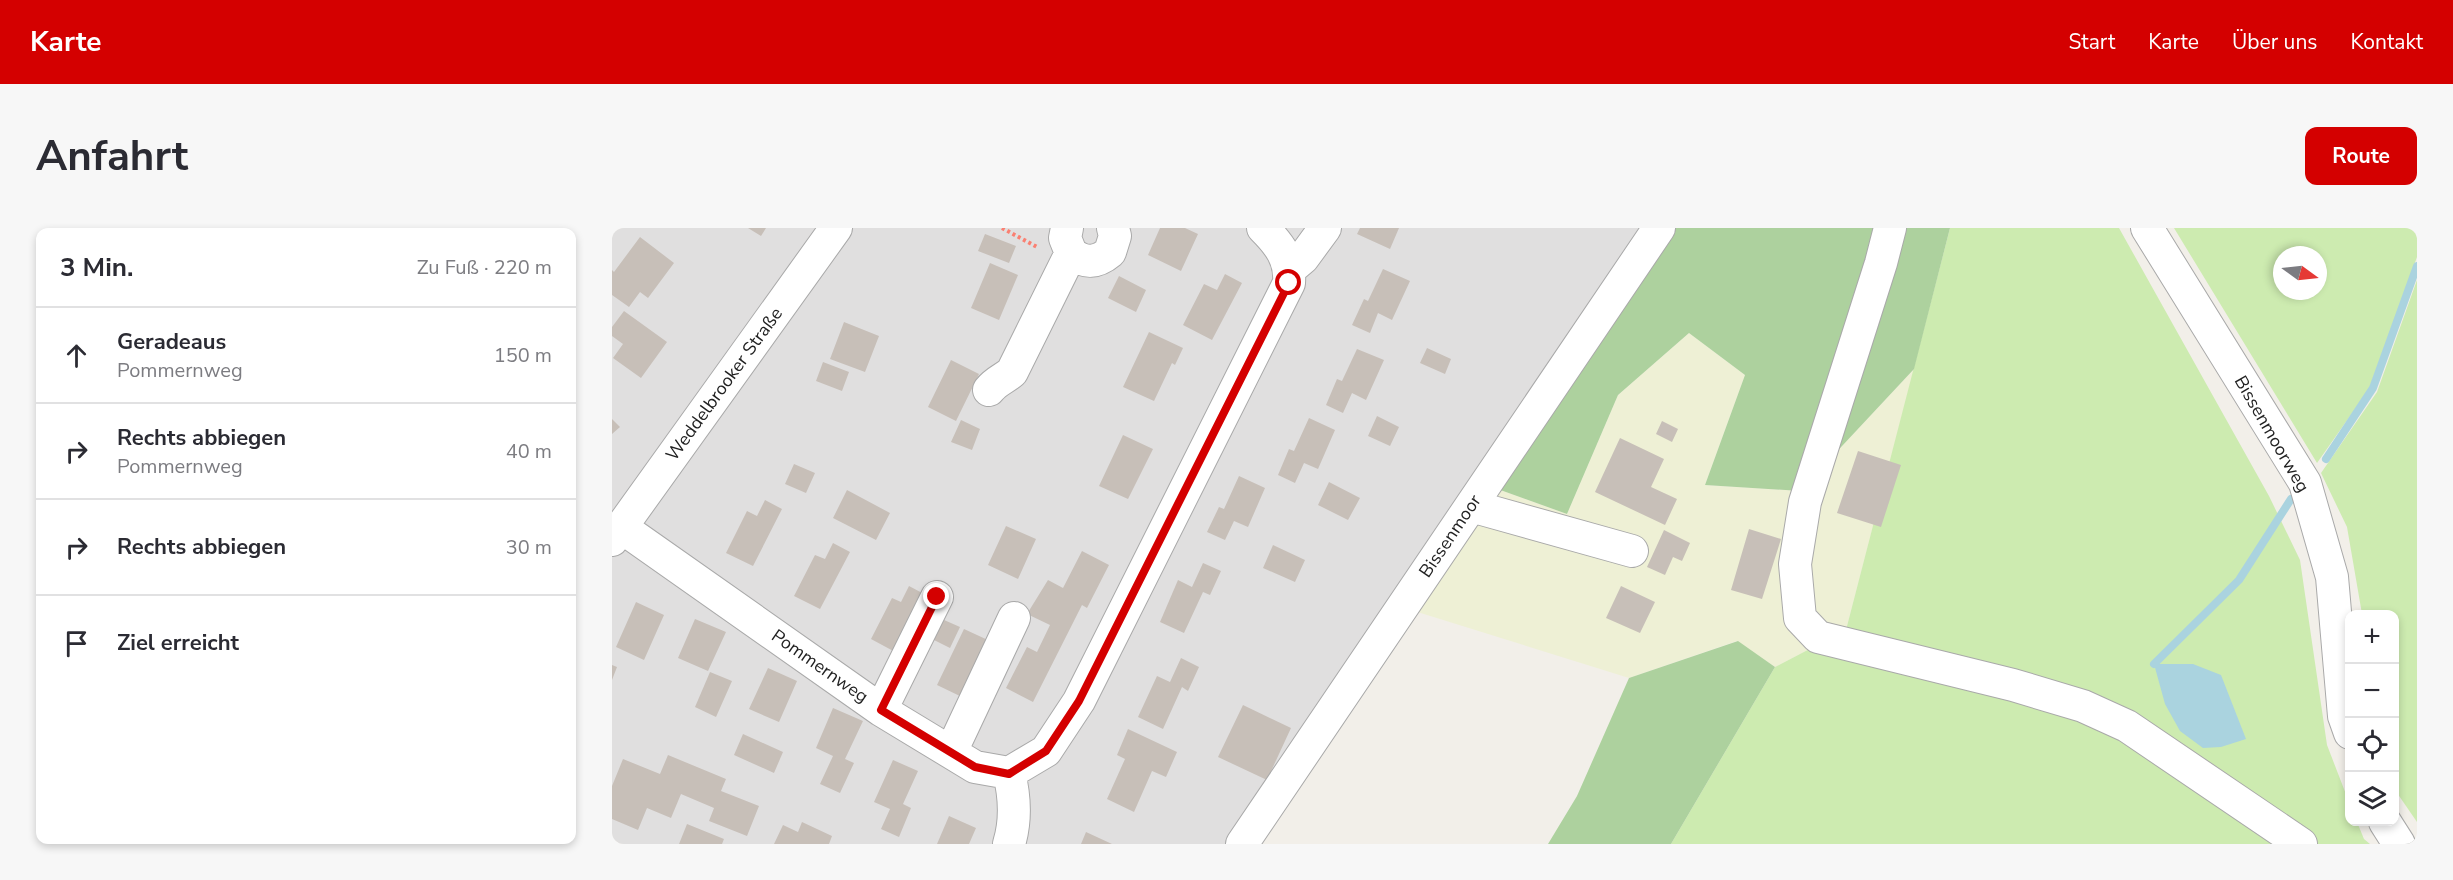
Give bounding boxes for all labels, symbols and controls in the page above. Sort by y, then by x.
text: Karte [30,23,101,61]
text: Start [2068,28,2115,56]
text: Karte [2148,28,2199,56]
text: Über uns [2232,28,2317,56]
text: Kontakt [2350,28,2423,56]
button: Route [2305,127,2417,185]
text: Anfahrt [36,128,188,185]
north arrow [2273,246,2327,300]
text: 3 Min. [60,250,133,285]
text: Zu Fuß · 220 m [417,254,552,281]
route start [1275,269,1301,295]
street label: Weddelbrooker Straße [660,302,788,466]
text: Geradeaus [117,327,226,357]
icon: ahead [60,339,93,372]
text: 150 m [494,342,552,369]
text: Pommernweg [117,357,243,384]
street label: Bissenmoorweg [2229,371,2315,497]
text: Rechts abbiegen [117,423,286,453]
icon: right [60,435,93,468]
text: 40 m [506,438,552,465]
text: Pommernweg [117,453,243,480]
street label: Bissenmoor [1413,489,1487,582]
icon: right [60,531,93,564]
text: Rechts abbiegen [117,532,286,562]
text: 30 m [506,534,552,561]
route end [923,583,949,609]
map controls [2345,610,2399,826]
button: + [2345,610,2399,664]
street label: Pommernweg [767,624,873,708]
icon: arrive [60,627,93,660]
text: Ziel erreicht [117,628,239,658]
button: − [2345,664,2399,718]
button: locate [2345,718,2399,772]
button: layers [2345,772,2399,826]

